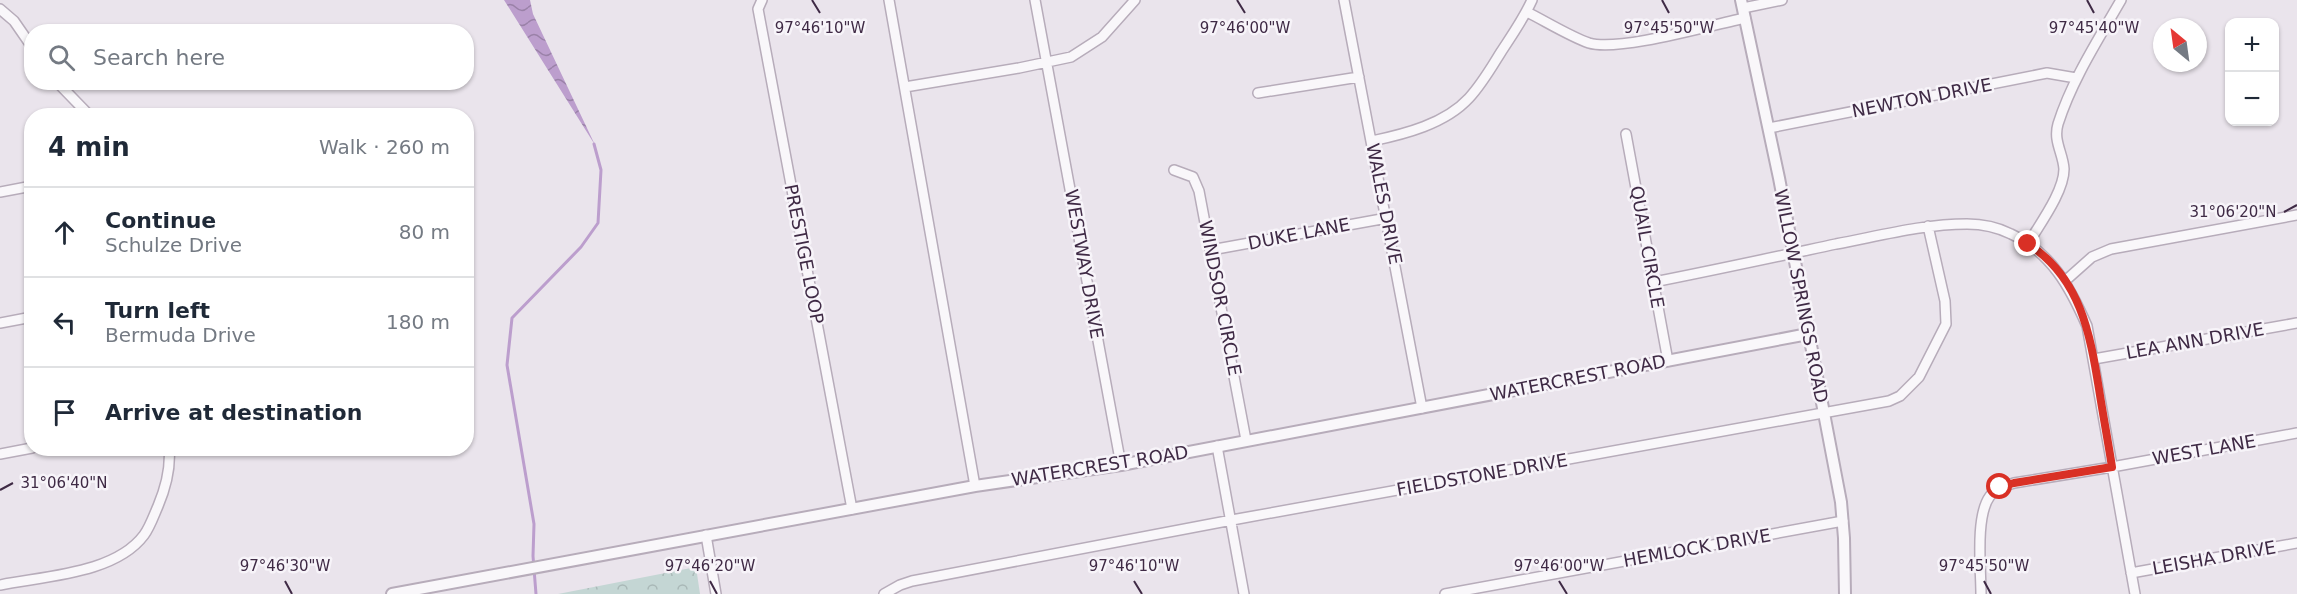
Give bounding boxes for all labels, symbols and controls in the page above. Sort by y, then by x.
north arrow [2153,18,2207,72]
map controls [2225,18,2279,126]
button: + [2225,18,2279,72]
text: 97°46'10"W [775,19,865,37]
text: 97°46'00"W [1200,19,1290,37]
text: 97°45'50"W [1624,19,1714,37]
text: 97°45'40"W [2049,19,2139,37]
search box [24,24,474,90]
icon: search [45,41,78,74]
text: Search here [93,45,225,70]
button: − [2225,72,2279,126]
street label: NEWTON DRIVE [1850,74,1994,121]
text: 4 min [48,132,130,162]
text: Walk · 260 m [319,135,450,159]
street label: WALES DRIVE [1362,142,1407,266]
street label: PRESTIGE LOOP [781,182,828,326]
street label: QUAIL CIRCLE [1626,184,1669,310]
street label: WILLOW SPRINGS ROAD [1770,187,1833,405]
street label: WESTWAY DRIVE [1061,188,1108,340]
text: 31°06'20"N [2189,203,2277,221]
text: Continue [105,208,216,233]
street label: DUKE LANE [1246,213,1352,254]
icon: ahead [48,216,81,249]
street label: WINDSOR CIRCLE [1195,218,1246,377]
text: 80 m [399,220,450,244]
route end [2014,230,2040,256]
text: Schulze Drive [105,233,242,257]
text: Turn left [105,298,210,323]
icon: left [48,306,81,339]
text: 180 m [386,310,450,334]
street label: LEA ANN DRIVE [2124,318,2266,363]
text: Bermuda Drive [105,323,256,347]
street label: WATERCREST ROAD [1488,350,1668,405]
icon: arrive [48,396,81,429]
text: Arrive at destination [105,400,362,425]
street label: WEST LANE [2150,430,2257,469]
street label: WATERCREST ROAD [1010,441,1190,490]
street label: FIELDSTONE DRIVE [1395,449,1569,500]
route start [1986,473,2012,499]
text: 31°06'40"N [20,474,108,492]
street label: HEMLOCK DRIVE [1621,524,1772,571]
street label: LEISHA DRIVE [2151,536,2277,579]
text: 97°46'30"W [240,557,330,575]
text: 97°46'20"W [665,557,755,575]
text: 97°46'10"W [1089,557,1179,575]
text: 97°46'00"W [1514,557,1604,575]
text: 97°45'50"W [1939,557,2029,575]

